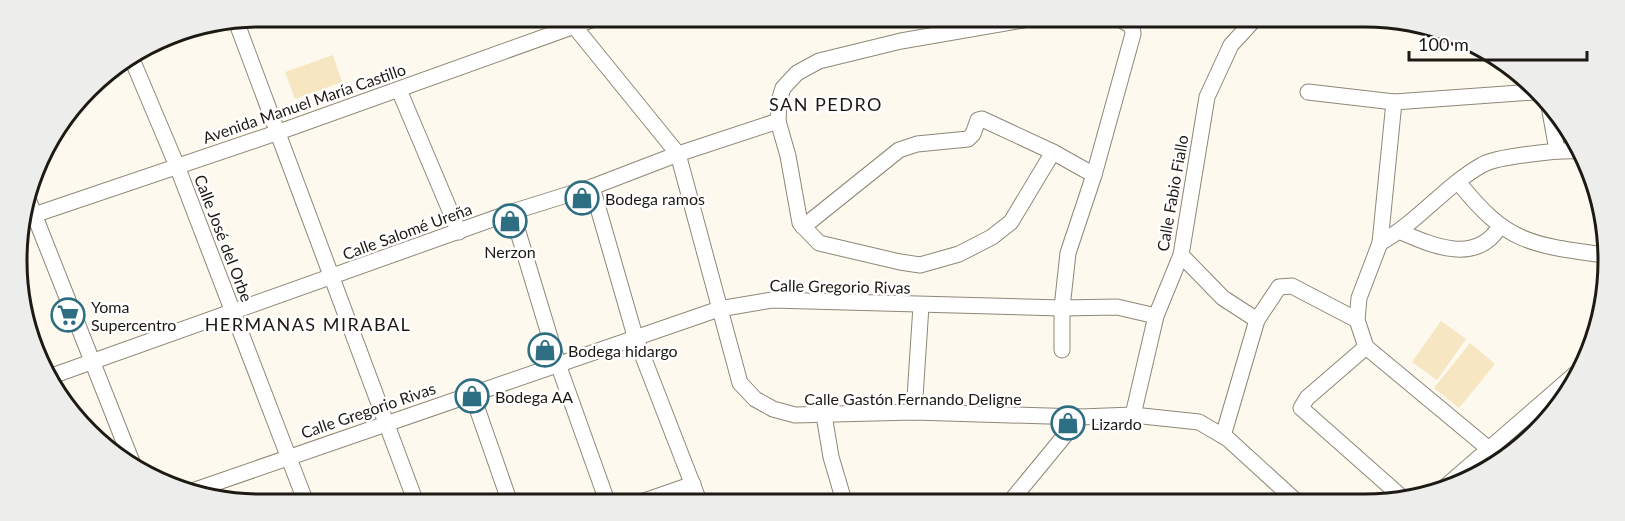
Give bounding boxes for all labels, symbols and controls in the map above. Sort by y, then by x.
scale bar [1409,24,1588,62]
text: 100 m [1418,33,1469,55]
street label: Avenida Manuel María Castillo [200,59,408,147]
district label: SAN PEDRO [769,93,883,115]
street label: Calle Fabio Fiallo [1152,133,1192,253]
street label: Calle José del Orbe [191,172,257,304]
shop icon: Bodega ramos [564,180,600,216]
place label: Bodega ramos [605,189,705,208]
street label: Calle Salomé Ureña [340,199,474,263]
shop icon: Nerzon [492,203,528,239]
place label: Nerzon [484,242,536,261]
street label: Calle Gregorio Rivas [769,275,911,297]
supermarket icon: Yoma Supercentro [50,297,86,333]
place label: Yoma Supercentro [91,297,176,334]
district label: HERMANAS MIRABAL [205,313,411,335]
shop icon: Bodega hidargo [527,332,563,368]
place label: Bodega hidargo [568,341,678,360]
street label: Calle Gregorio Rivas [298,378,438,442]
shop icon: Bodega AA [454,378,490,414]
place label: Bodega AA [495,387,573,406]
street label: Calle Gastón Fernando Deligne [804,389,1022,408]
shop icon: Lizardo [1050,405,1086,441]
place label: Lizardo [1091,414,1142,433]

